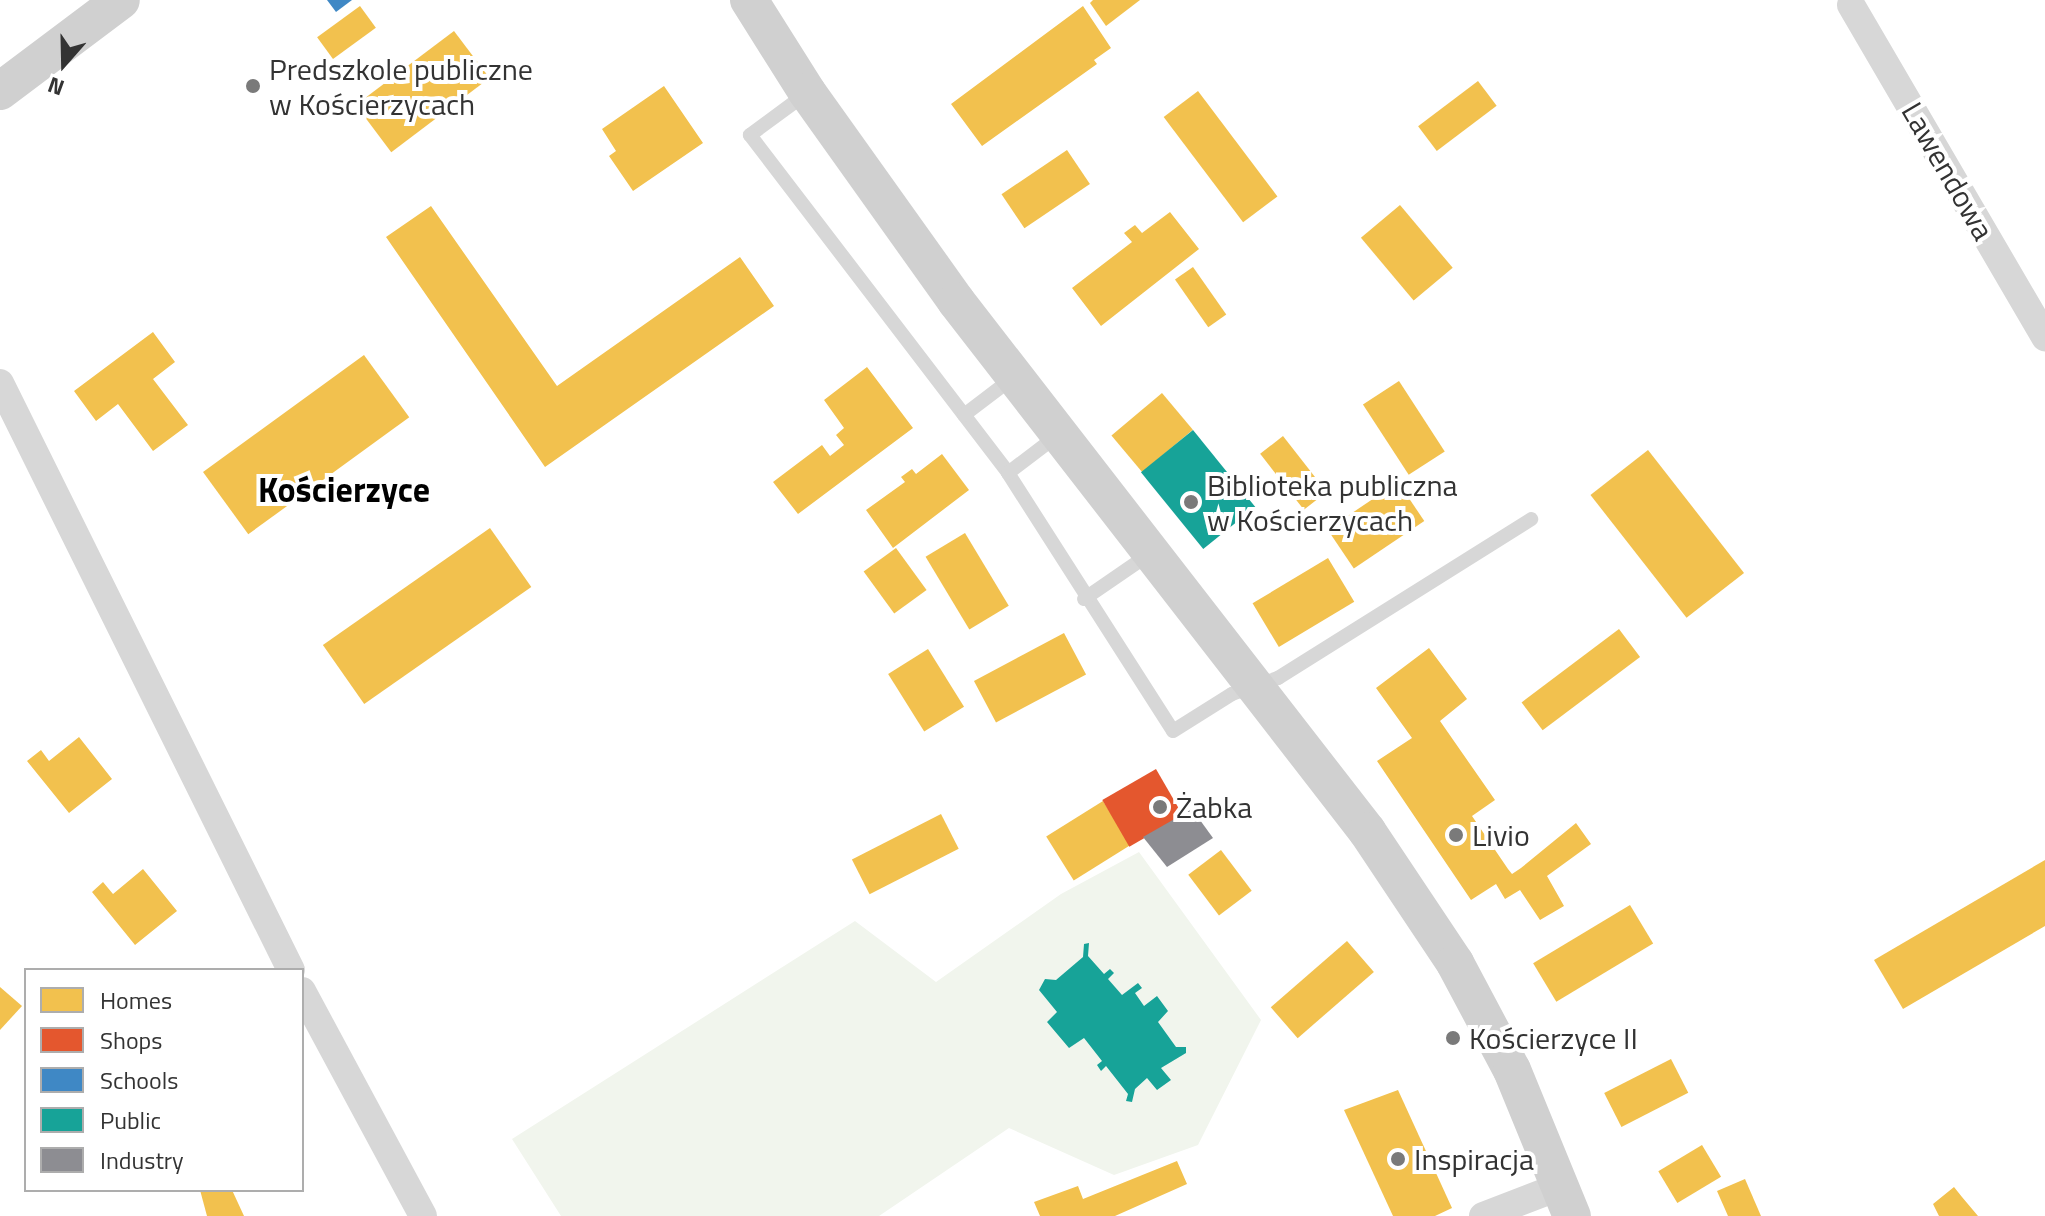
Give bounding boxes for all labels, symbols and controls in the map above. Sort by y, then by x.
north arrow [24,24,104,104]
place label: Predszkole publiczne w Kościerzycach [269,51,533,122]
text: N [43,68,69,105]
marker: Predszkole publiczne w Kościerzycach [244,77,262,95]
street label: Lawendowa [1894,96,2002,246]
place label: Biblioteka publiczna w Kościerzycach [1207,467,1458,538]
district label: Kościerzyce [258,470,430,510]
marker: Biblioteka publiczna w Kościerzycach [1182,493,1200,511]
place label: Żabka [1176,789,1252,825]
marker: Żabka [1151,798,1169,816]
place label: Livio [1472,817,1530,853]
marker: Livio [1447,826,1465,844]
legend [24,968,304,1192]
text: Homes [100,982,172,1018]
place label: Kościerzyce II [1469,1020,1638,1056]
text: Shops [100,1022,162,1058]
marker: Kościerzyce II [1444,1029,1462,1047]
text: Schools [100,1062,178,1098]
text: Public [100,1102,161,1138]
place label: Inspiracja [1414,1141,1534,1177]
text: Industry [100,1142,184,1178]
marker: Inspiracja [1389,1150,1407,1168]

